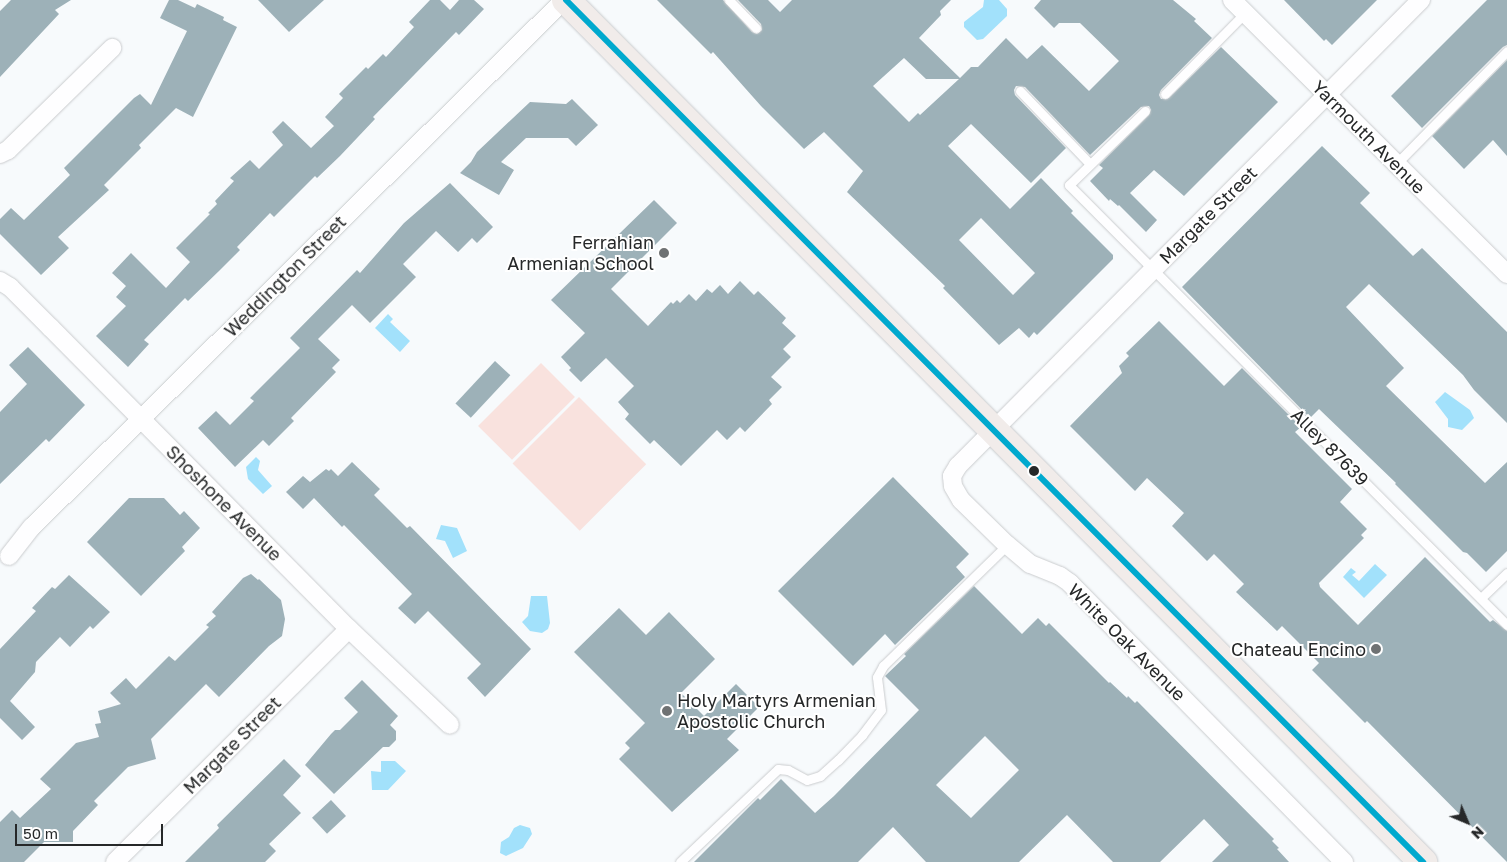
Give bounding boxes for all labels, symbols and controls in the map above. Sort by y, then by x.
street label: Yarmouth Avenue [1308,76,1430,198]
street label: Margate Street [1155,162,1261,268]
street label: Weddington Street [220,211,350,341]
place label: Ferrahian Armenian School [507,232,654,274]
marker: Ferrahian Armenian School [658,247,670,259]
street label: Alley 87639 [1287,404,1373,490]
street label: Shoshone Avenue [162,441,286,565]
unlabelled marker [1029,466,1039,476]
street label: White Oak Avenue [1064,579,1190,705]
place label: Chateau Encino [1231,638,1366,660]
marker: Chateau Encino [1370,643,1382,655]
place label: Holy Martyrs Armenian Apostolic Church [677,690,876,732]
street label: Margate Street [179,692,285,798]
marker: Holy Martyrs Armenian Apostolic Church [661,705,673,717]
north arrow [1442,797,1492,847]
scale bar [18,814,165,846]
text: N [1468,823,1488,843]
text: 50 m [23,824,58,842]

